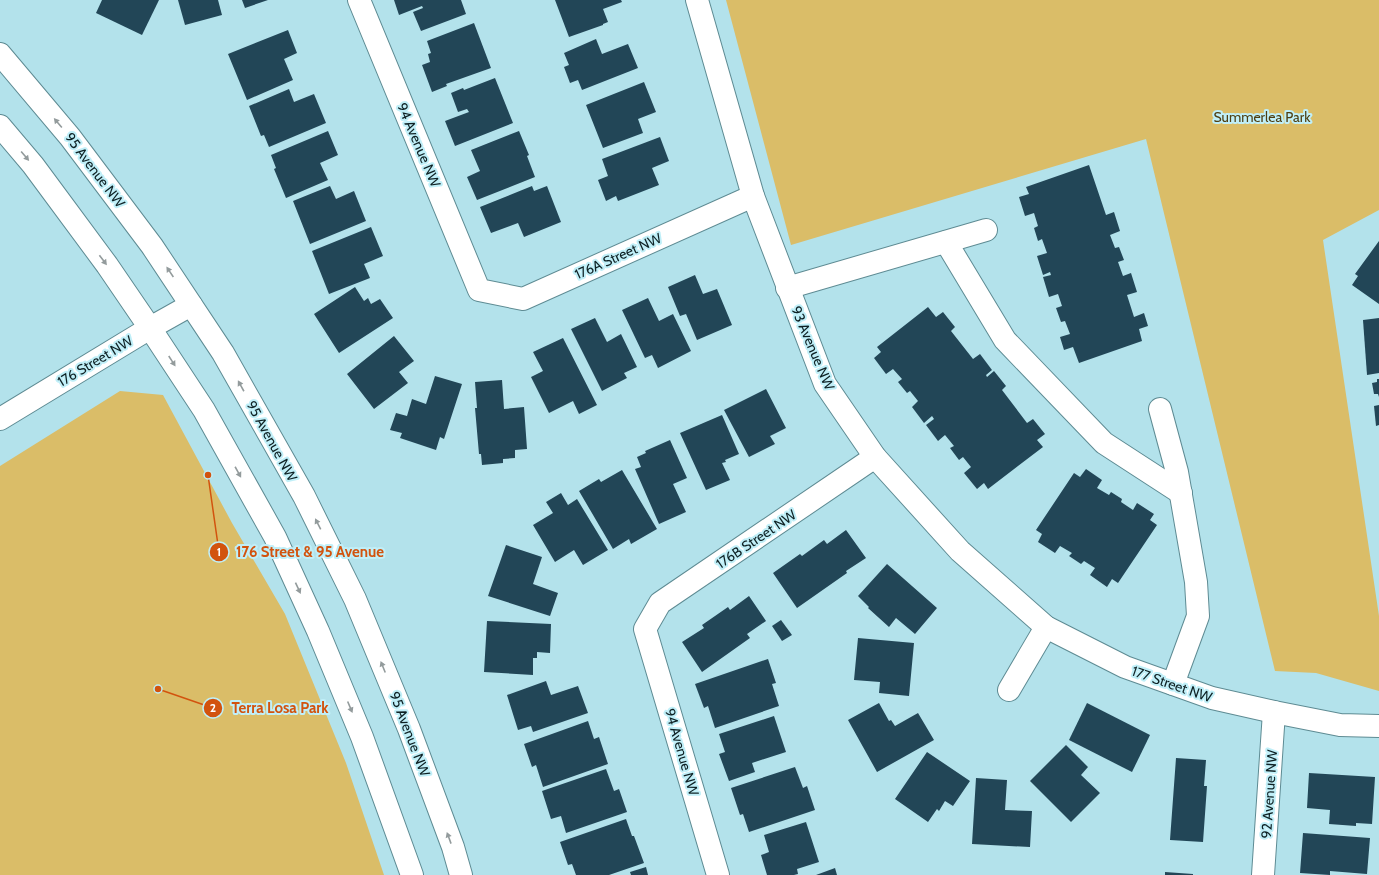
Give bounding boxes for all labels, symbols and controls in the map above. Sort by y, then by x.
street label: 94 Avenue NW [393,100,445,191]
park label: Summerlea Park [1213,108,1311,126]
one-way arrow [54,118,63,129]
street label: 95 Avenue NW [61,129,130,212]
one-way arrow [21,150,30,161]
street label: 176A Street NW [572,229,665,283]
one-way arrow [99,254,107,265]
one-way arrow [166,267,174,277]
street label: 93 Avenue NW [787,303,839,393]
street label: 176 Street NW [54,331,137,391]
one-way arrow [168,355,175,367]
one-way arrow [238,380,245,391]
street label: 95 Avenue NW [242,398,302,485]
one-way arrow [235,466,242,478]
street label: 176B Street NW [712,505,800,572]
one-way arrow [314,518,321,530]
callout: 176 Street & 95 Avenue [209,538,392,565]
text: 176 Street & 95 Avenue [236,543,384,561]
text: 1 [217,544,221,559]
one-way arrow [295,582,301,593]
one-way arrow [380,661,386,673]
street label: 177 Street NW [1129,662,1215,706]
street label: 95 Avenue NW [386,689,435,780]
callout: Terra Losa Park [203,695,337,722]
text: Terra Losa Park [231,699,329,717]
text: 2 [210,700,216,715]
one-way arrow [347,701,353,713]
street label: 94 Avenue NW [661,706,703,798]
street label: 92 Avenue NW [1257,748,1281,839]
one-way arrow [446,831,452,843]

